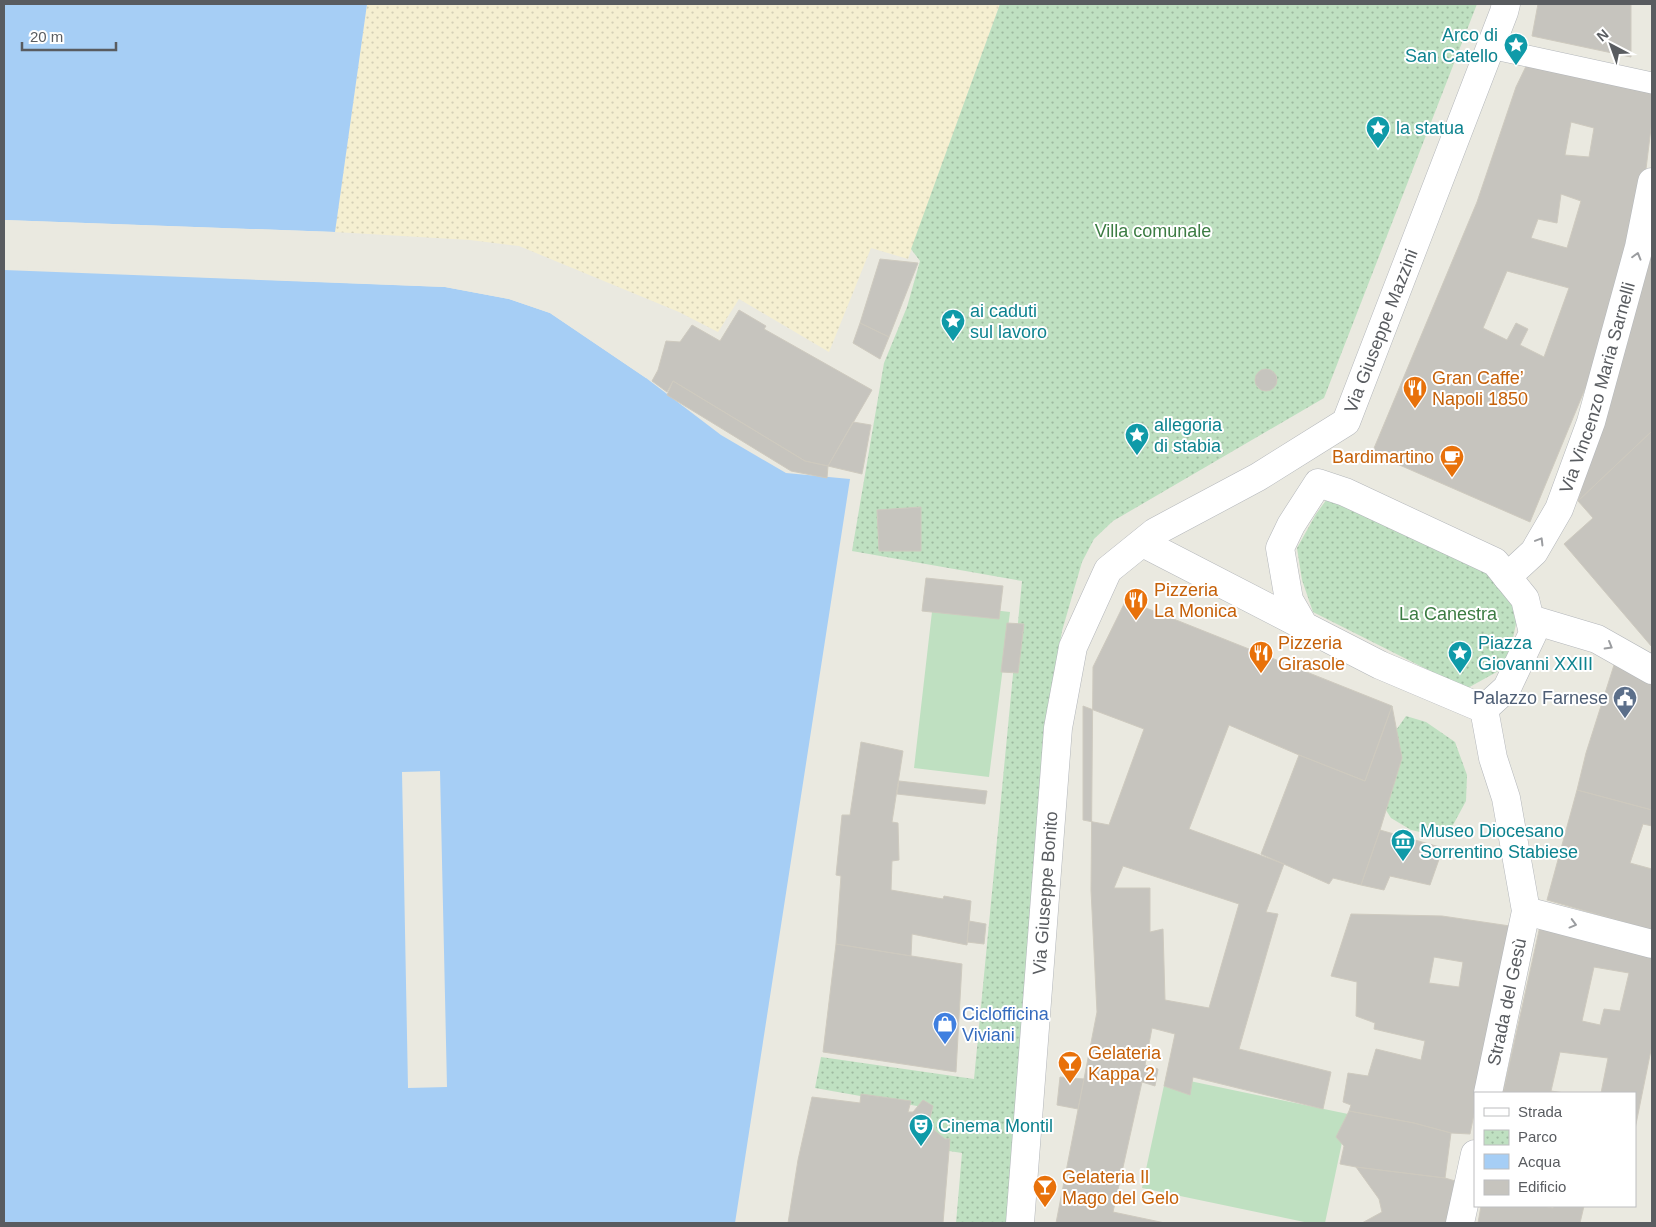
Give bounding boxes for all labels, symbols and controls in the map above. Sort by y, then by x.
scale bar [22,20,116,52]
north arrow [1586,20,1636,70]
place label: Arco di San Catello [1405,25,1498,66]
text: N [1593,26,1612,45]
text: 20 m [30,28,63,45]
place icon: Arco di San Catello [1503,32,1529,66]
place icon: la statua [1365,115,1391,149]
place label: la statua [1396,118,1465,138]
park label: Villa comunale [1095,221,1211,241]
street label: Via Giuseppe Mazzini [1341,246,1422,416]
one-way arrow [1631,251,1642,260]
street label: Via Vincenzo Maria Sarnelli [1556,280,1639,496]
place label: ai caduti sul lavoro [970,301,1047,342]
place icon: ai caduti sul lavoro [940,308,966,342]
place label: Gran Caffe’ Napoli 1850 [1432,368,1528,409]
restaurant icon: Gran Caffe’ Napoli 1850 [1402,375,1428,409]
place label: allegoria di stabia [1154,415,1223,456]
place icon: allegoria di stabia [1124,422,1150,456]
cafe icon: Bardimartino [1439,444,1465,478]
place label: Bardimartino [1332,447,1434,467]
one-way arrow [1534,538,1544,547]
place label: Pizzeria La Monica [1154,580,1238,621]
restaurant icon: Pizzeria La Monica [1123,587,1149,621]
park label: La Canestra [1399,604,1498,624]
place label: Pizzeria Girasole [1278,633,1345,674]
place label: Piazza Giovanni XXIII [1478,633,1593,674]
one-way arrow [1604,639,1613,649]
restaurant icon: Pizzeria Girasole [1248,640,1274,674]
place icon: Piazza Giovanni XXIII [1447,640,1473,674]
public building icon: Palazzo Farnese [1612,685,1638,719]
place label: Palazzo Farnese [1473,688,1608,708]
street label: Via Giuseppe Bonito [1029,810,1062,975]
place label: Museo Diocesano Sorrentino Stabiese [1420,821,1578,862]
museum icon: Museo Diocesano Sorrentino Stabiese [1390,828,1416,862]
one-way arrow [1569,918,1578,929]
street label: Strada del Gesù [1484,936,1530,1068]
place label: Ciclofficina Viviani [962,1004,1050,1045]
shop icon: Ciclofficina Viviani [932,1011,958,1045]
place label: Gelateria Kappa 2 [1088,1043,1162,1084]
bar icon: Gelateria Kappa 2 [1057,1050,1083,1084]
legend [1474,1092,1636,1207]
text: Strada [1518,1103,1563,1120]
theatre icon: Cinema Montil [908,1113,934,1147]
place label: Cinema Montil [938,1116,1053,1136]
text: Parco [1518,1128,1557,1145]
text: Acqua [1518,1153,1561,1170]
place label: Gelateria Il Mago del Gelo [1062,1167,1179,1208]
bar icon: Gelateria Il Mago del Gelo [1032,1174,1058,1208]
text: Edificio [1518,1178,1566,1195]

